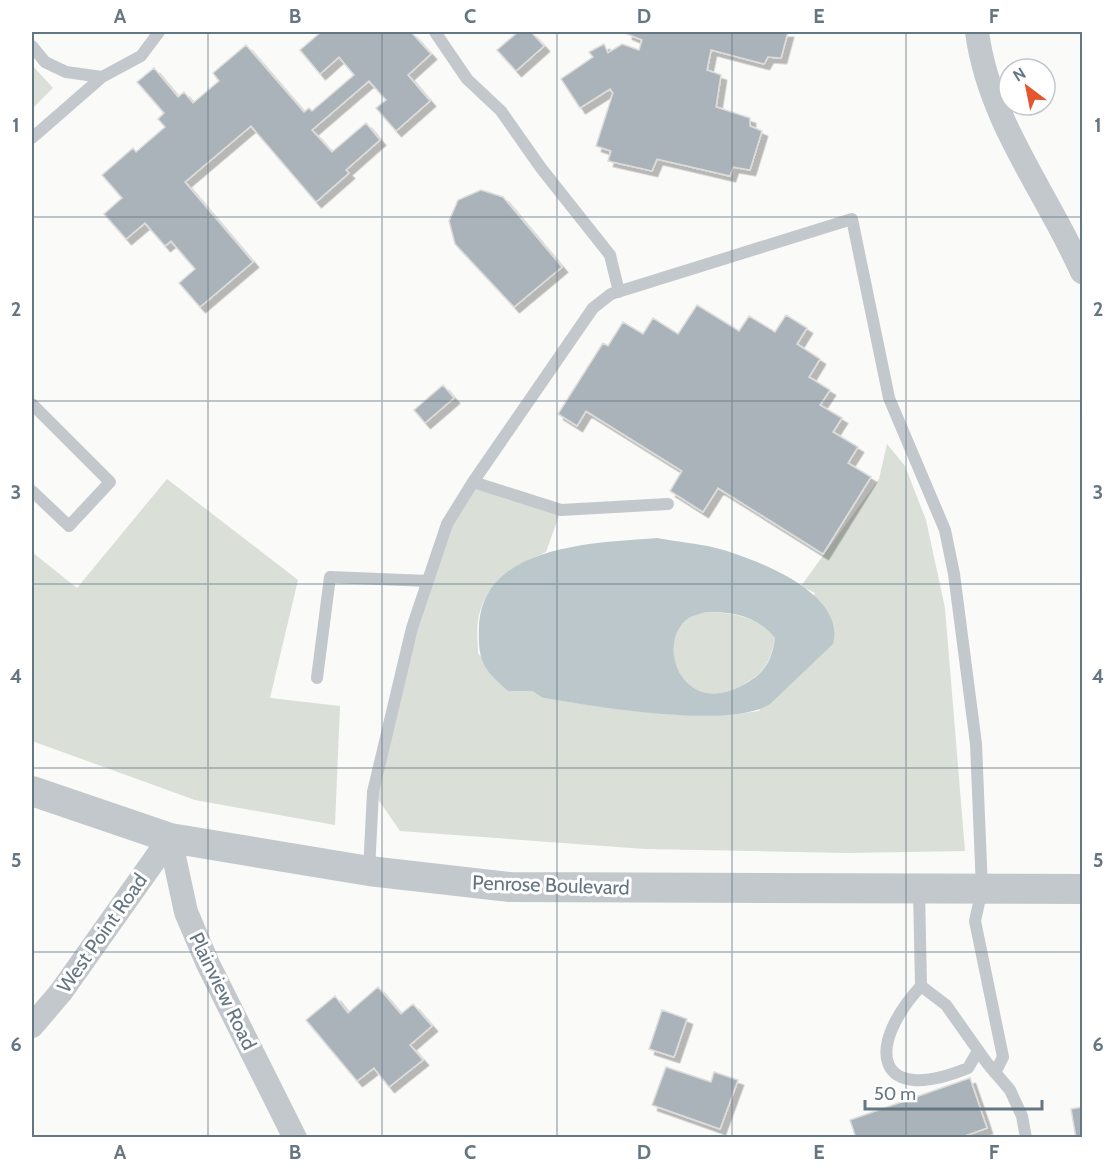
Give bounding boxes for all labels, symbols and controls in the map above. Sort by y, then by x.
text: A [114,4,127,28]
text: B [289,4,301,28]
text: C [464,4,476,28]
text: D [637,4,651,28]
text: E [813,4,825,28]
text: F [989,4,1000,28]
north arrow [997,57,1057,117]
text: N [1009,64,1029,86]
text: 1 [12,113,20,137]
text: 1 [1094,113,1102,137]
text: 2 [11,297,21,321]
text: 2 [1093,297,1103,321]
text: 3 [11,480,21,504]
text: 3 [1093,480,1103,504]
text: 4 [10,664,22,688]
text: 4 [1092,664,1104,688]
text: 5 [11,848,21,872]
text: 5 [1093,848,1103,872]
street label: West Point Road [52,869,152,997]
street label: Penrose Boulevard [472,870,630,900]
street label: Plainview Road [184,928,262,1054]
text: 6 [10,1032,22,1056]
text: 6 [1092,1032,1104,1056]
scale bar [865,1073,1042,1111]
text: 50 m [874,1083,916,1105]
text: A [114,1140,127,1164]
text: B [289,1140,301,1164]
text: C [464,1140,476,1164]
text: D [637,1140,651,1164]
text: E [813,1140,825,1164]
text: F [989,1140,1000,1164]

